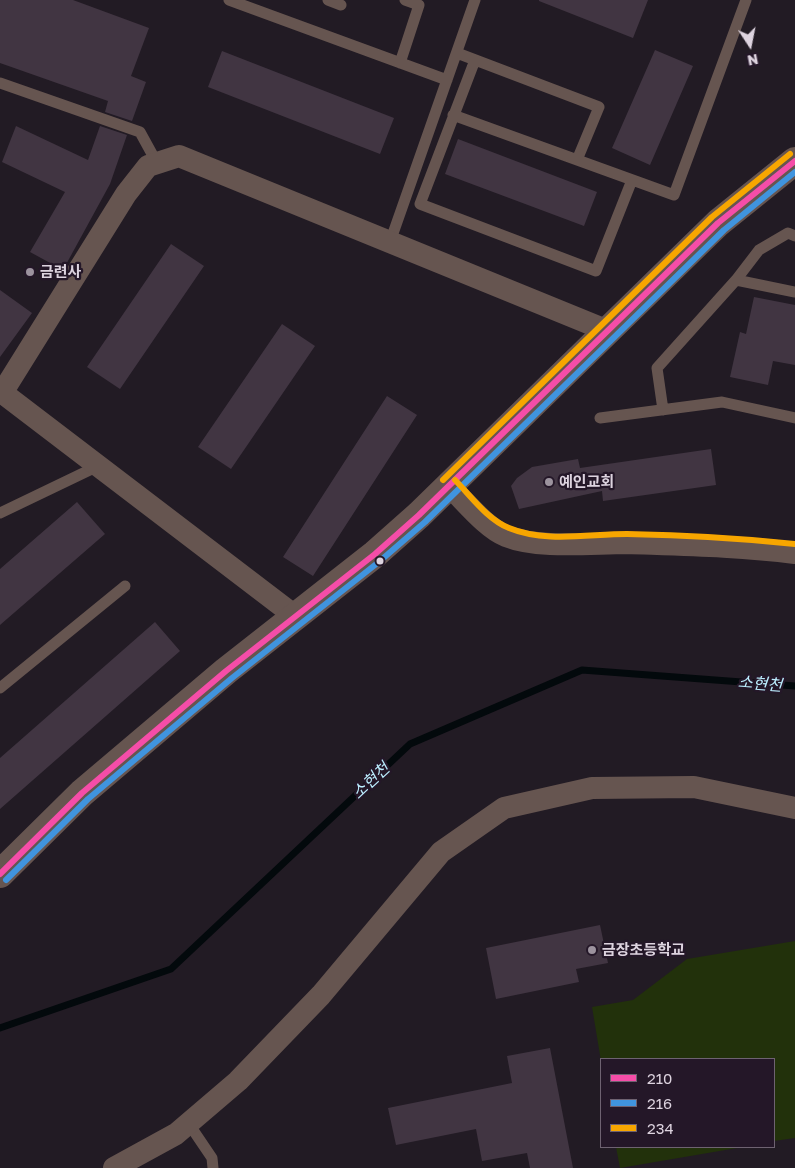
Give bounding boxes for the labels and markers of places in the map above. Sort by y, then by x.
place label: 금련사 [40,263,81,281]
marker: 금련사 [24,266,36,278]
place label: 예인교회 [559,473,614,491]
marker: 예인교회 [543,476,555,488]
unlabelled marker [375,556,385,566]
place label: 금장초등학교 [602,941,685,959]
marker: 금장초등학교 [586,944,598,956]

